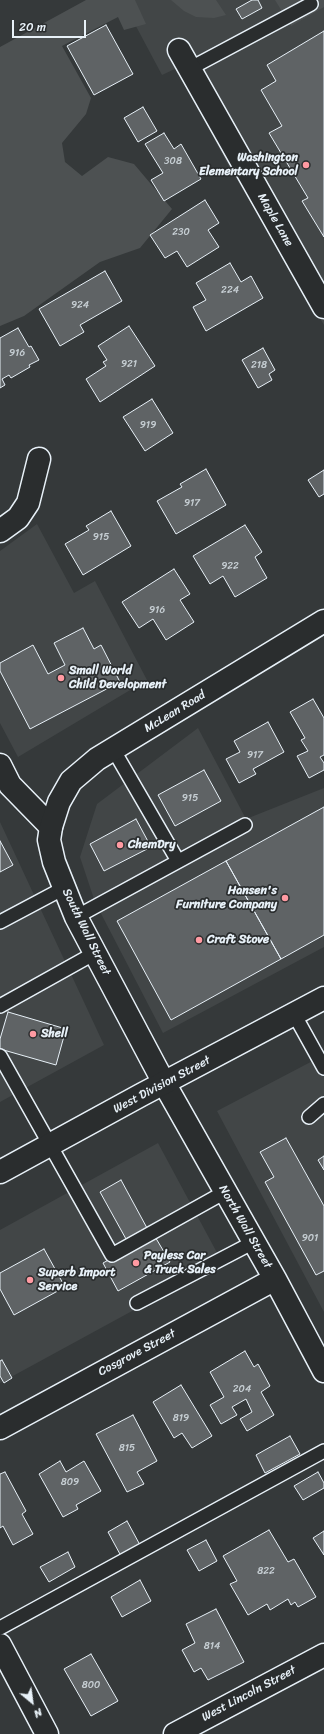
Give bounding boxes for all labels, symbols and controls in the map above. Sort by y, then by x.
scale bar [14,12,88,38]
text: 20 m [19,16,46,38]
place label: Washington Elementary School [199,151,298,179]
house number: 308 [164,155,182,167]
marker: Washington Elementary School [301,160,311,170]
street label: Maple Lane [254,191,296,249]
house number: 230 [172,226,190,238]
house number: 224 [221,284,239,296]
house number: 924 [71,299,89,311]
house number: 916 [9,347,25,359]
house number: 921 [121,358,137,370]
house number: 218 [251,359,267,371]
house number: 919 [140,419,156,431]
house number: 917 [184,497,200,509]
house number: 915 [93,531,109,543]
house number: 922 [221,560,239,572]
house number: 916 [149,604,165,616]
place label: Small World Child Development [69,664,166,692]
marker: Small World Child Development [56,673,66,683]
street label: McLean Road [142,688,208,736]
house number: 917 [247,749,263,761]
house number: 915 [182,792,198,804]
place label: ChemDry [128,838,175,852]
marker: ChemDry [115,840,125,850]
place label: Hansen's Furniture Company [176,884,277,912]
street label: South Wall Street [59,886,113,978]
marker: Hansen's Furniture Company [280,893,290,903]
place label: Craft Stove [207,933,269,947]
marker: Craft Stove [194,935,204,945]
place label: Shell [41,1027,68,1041]
marker: Shell [28,1029,38,1039]
street label: West Division Street [111,1053,213,1117]
street label: North Wall Street [215,1183,275,1271]
house number: 901 [302,1232,318,1244]
place label: Payless Car & Truck Sales [144,1249,216,1277]
marker: Payless Car & Truck Sales [131,1258,141,1268]
place label: Superb Import Service [38,1266,115,1294]
marker: Superb Import Service [25,1275,35,1285]
street label: Cosgrove Street [96,1327,178,1379]
house number: 204 [233,1383,251,1395]
house number: 819 [173,1412,189,1424]
house number: 815 [119,1442,135,1454]
house number: 809 [61,1476,79,1488]
house number: 822 [257,1565,275,1577]
house number: 814 [204,1640,220,1652]
street label: West Lincoln Street [199,1663,299,1725]
house number: 800 [82,1679,100,1691]
north arrow [12,1682,52,1722]
text: N [30,1703,46,1723]

